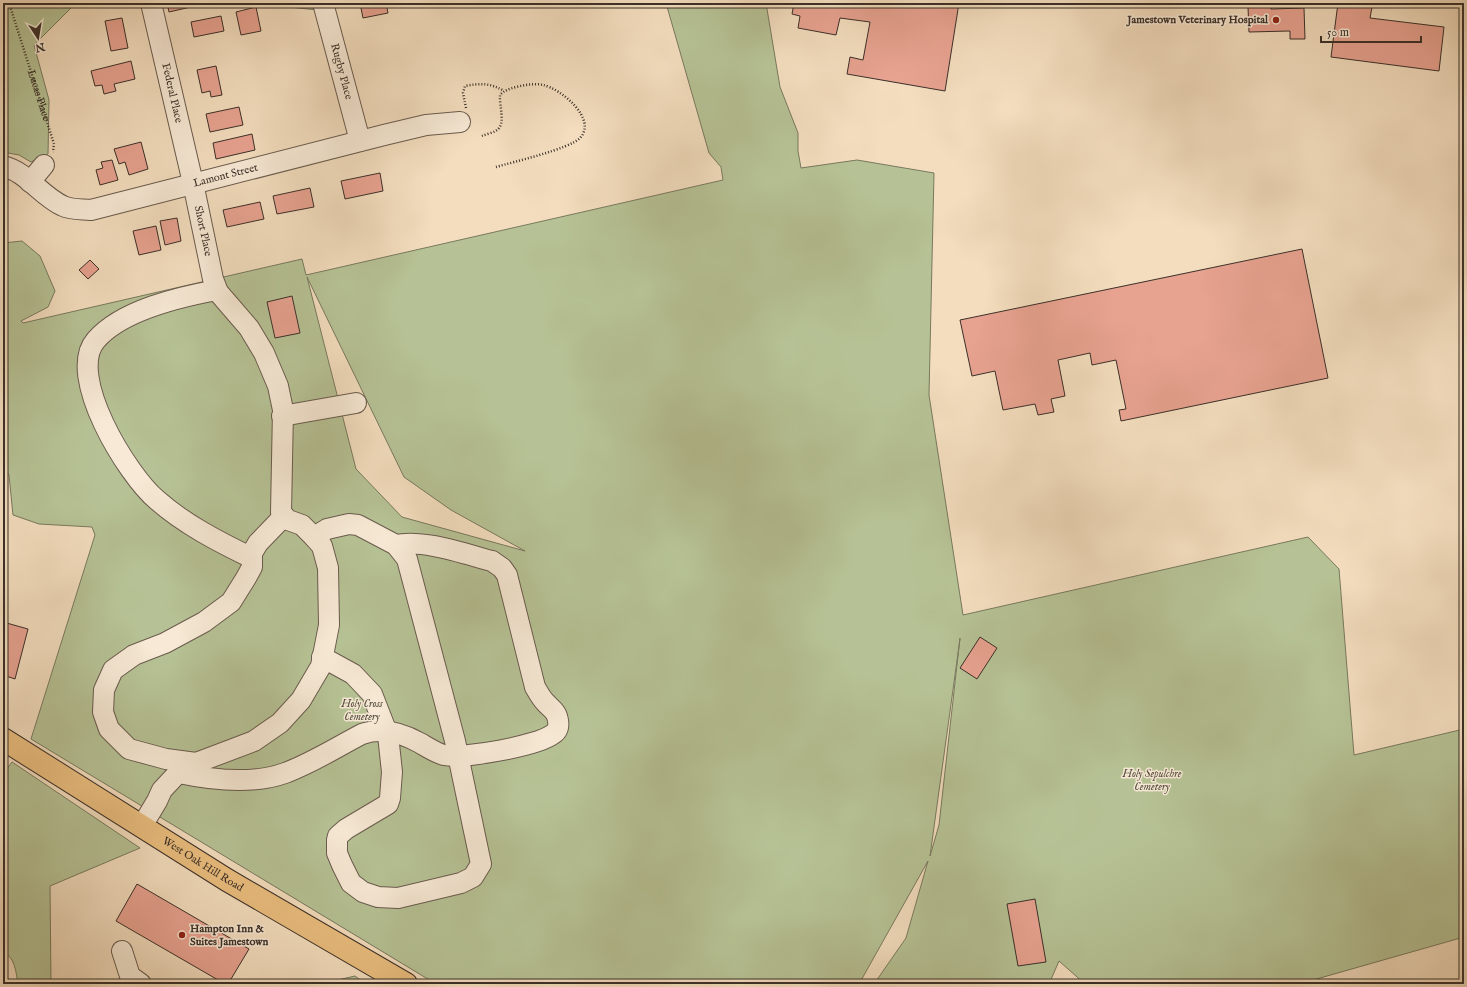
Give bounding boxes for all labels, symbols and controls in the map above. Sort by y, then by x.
place label: Jamestown Veterinary Hospital [1125,13,1269,27]
marker: Jamestown Veterinary Hospital [1271,15,1281,25]
north arrow [18,18,58,58]
scale bar [1321,18,1421,44]
text: 50 m [1327,25,1349,40]
text: N [33,39,47,55]
street label: Rugby Place [327,42,356,101]
street label: Federal Place [158,62,186,124]
street label: Lucas Place [24,68,53,123]
street label: Lamont Street [192,160,260,191]
street label: Short Place [191,204,215,258]
park label: Holy Cross Cemetery [340,697,384,724]
park label: Holy Sepulchre Cemetery [1122,767,1182,794]
street label: West Oak Hill Road [160,834,246,895]
place label: Hampton Inn & Suites Jamestown [190,922,268,949]
marker: Hampton Inn & Suites Jamestown [177,930,187,940]

